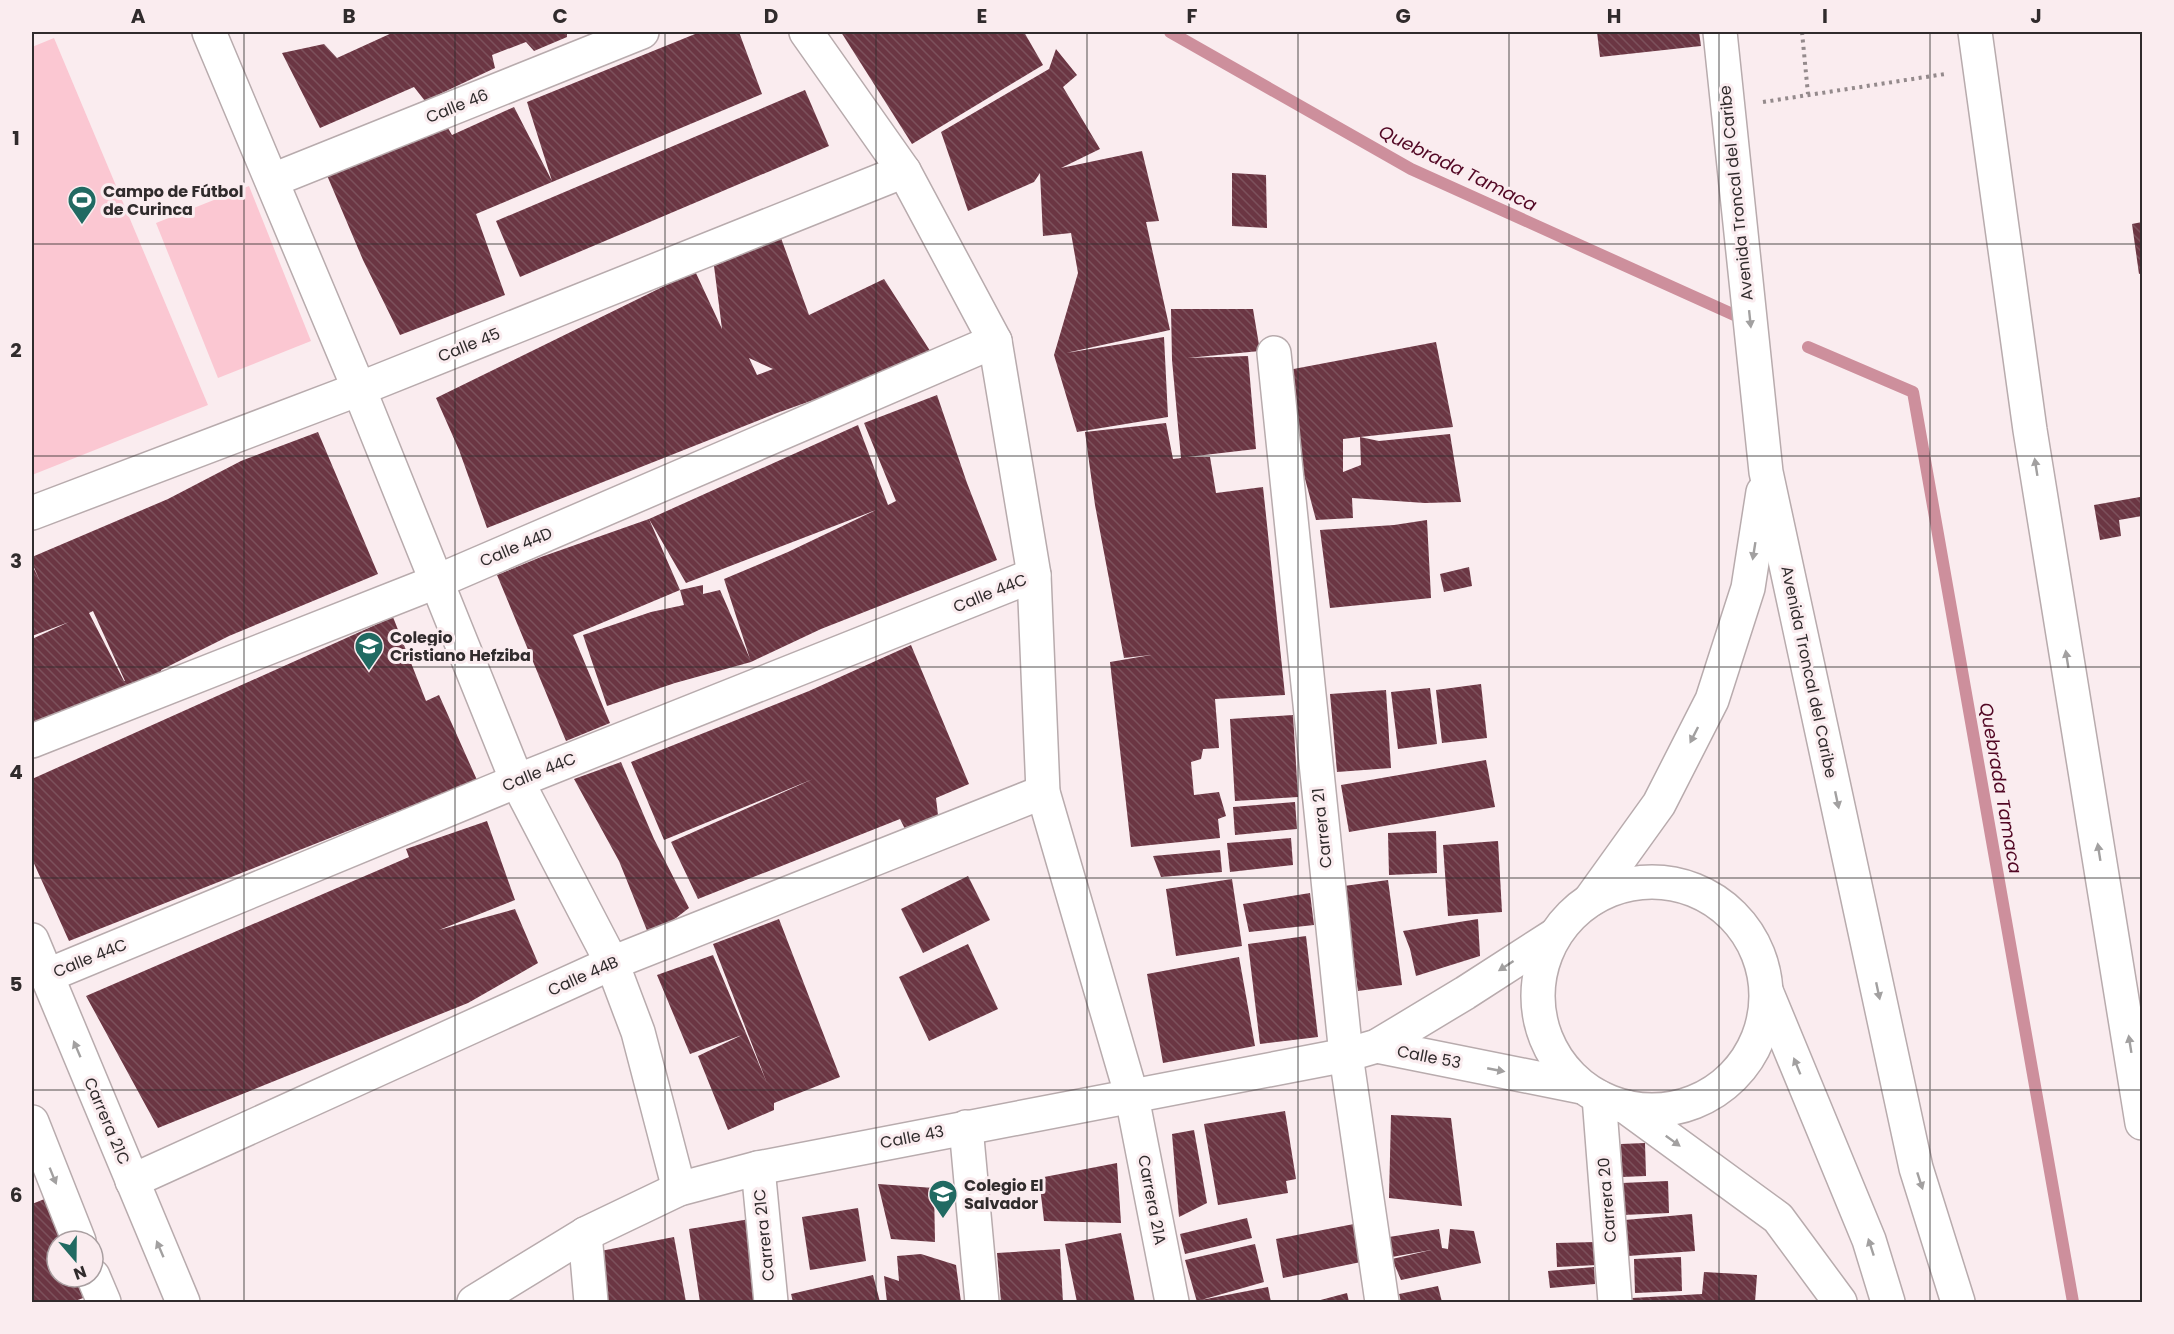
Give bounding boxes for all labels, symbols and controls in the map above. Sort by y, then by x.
text: A [131,2,146,30]
text: B [342,2,356,30]
text: C [552,2,568,30]
text: D [764,2,778,30]
text: E [977,2,987,30]
text: F [1187,2,1198,30]
text: G [1395,2,1411,30]
text: H [1607,2,1621,30]
text: I [1822,2,1828,30]
text: J [2030,2,2042,30]
street label: Calle 46 [422,83,492,129]
street label: Avenida Troncal del Caribe [1713,84,1759,302]
water label: Quebrada Tamaca [1375,119,1541,217]
text: 1 [12,124,20,152]
place label: Campo de Fútbol de Curinca [103,180,243,221]
sports icon: Campo de Fútbol de Curinca [66,184,98,226]
one-way arrow [1745,310,1754,329]
street label: Calle 45 [434,322,504,368]
text: 2 [10,336,22,364]
one-way arrow [2031,457,2040,476]
street label: Calle 44D [476,521,556,573]
one-way arrow [1749,541,1758,560]
text: 3 [10,547,22,575]
street label: Avenida Troncal del Caribe [1775,564,1843,780]
street label: Calle 44C [950,568,1030,618]
place label: Colegio Cristiano Hefziba [390,626,531,667]
school or university icon: Colegio Cristiano Hefziba [353,630,385,672]
one-way arrow [2063,650,2072,669]
water label: Quebrada Tamaca [1974,700,2028,876]
one-way arrow [1689,727,1699,744]
street label: Calle 44C [499,747,579,797]
text: 4 [9,758,23,786]
street label: Carrera 21 [1306,787,1338,869]
one-way arrow [1832,791,1842,809]
one-way arrow [2094,842,2103,861]
street label: Calle 44C [50,933,130,983]
street label: Calle 44B [544,950,622,1002]
one-way arrow [1498,961,1514,972]
text: 5 [10,970,23,998]
one-way arrow [1873,981,1883,1000]
one-way arrow [2125,1035,2134,1054]
one-way arrow [72,1040,81,1058]
street label: Calle 53 [1395,1040,1463,1074]
one-way arrow [1792,1057,1801,1075]
one-way arrow [1487,1066,1506,1075]
street label: Carrera 21C [78,1074,136,1168]
street label: Calle 43 [878,1120,946,1154]
one-way arrow [1666,1135,1681,1147]
street label: Carrera 21A [1132,1153,1172,1247]
street label: Carrera 20 [1592,1156,1622,1244]
one-way arrow [48,1168,58,1186]
one-way arrow [1916,1172,1925,1190]
place label: Colegio El Salvador [964,1174,1044,1215]
school or university icon: Colegio El Salvador [927,1178,959,1220]
text: 6 [10,1181,22,1209]
street label: Carrera 21C [748,1188,780,1282]
north arrow [45,1229,105,1289]
one-way arrow [1866,1238,1875,1256]
one-way arrow [155,1239,165,1257]
text: N [70,1260,90,1285]

